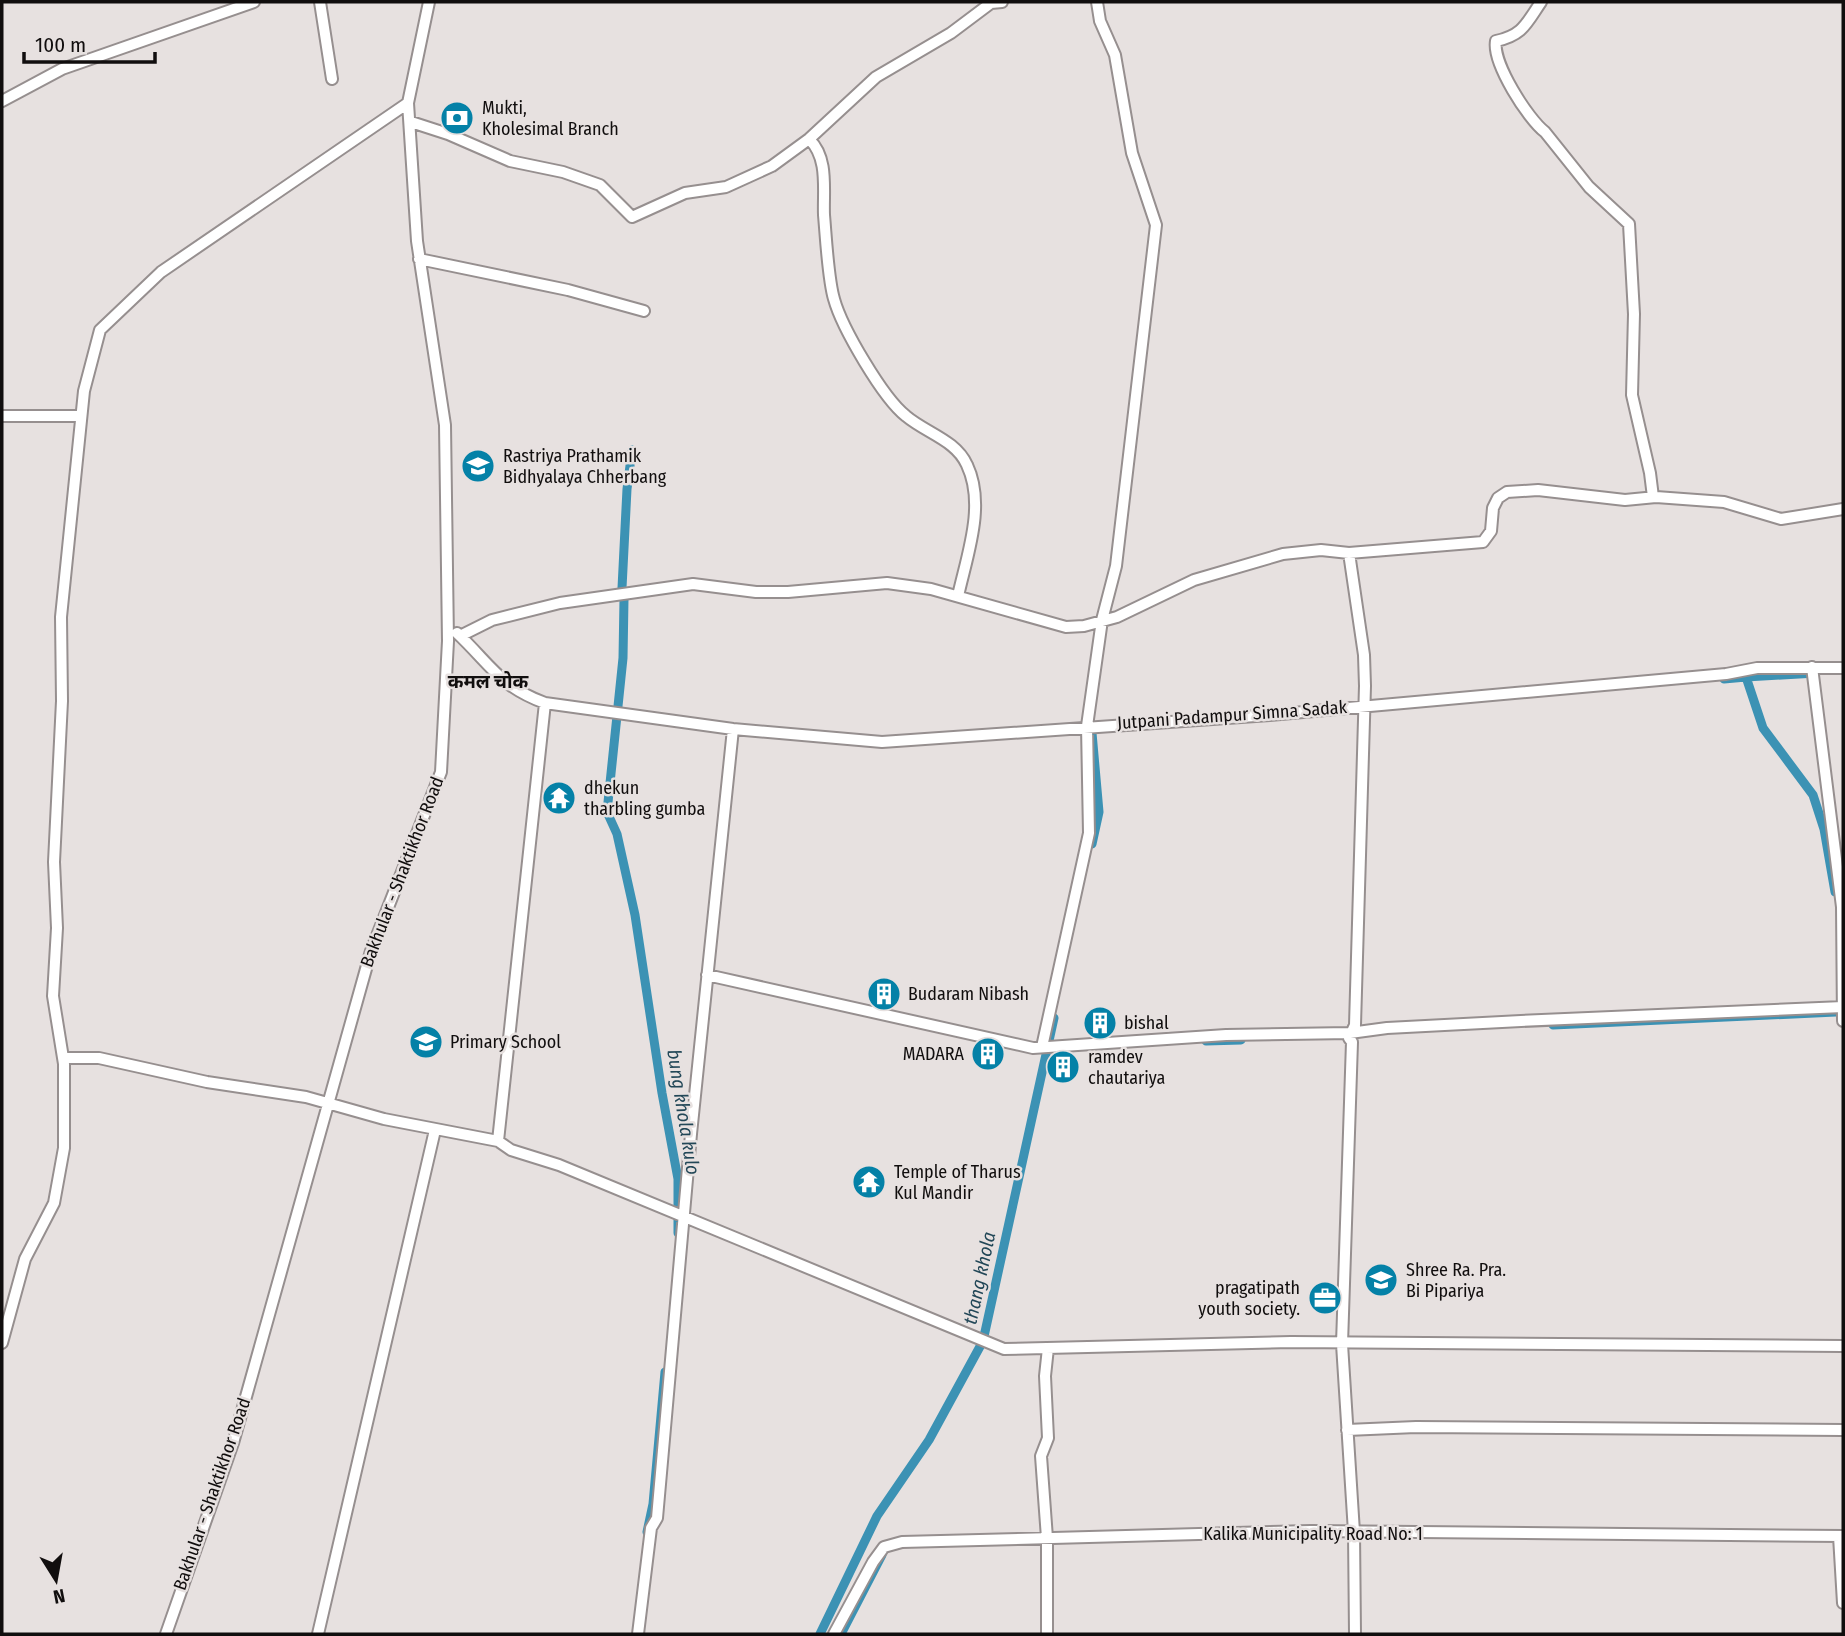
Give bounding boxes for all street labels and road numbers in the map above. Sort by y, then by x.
street label: Jutpani Padampur Simna Sadak [1116,696,1348,734]
street label: Bakhular - Shaktikhor Road [356,774,448,970]
street label: Bakhular - Shaktikhor Road [169,1395,255,1593]
street label: Kalika Municipality Road No: 1 [1203,1523,1423,1545]

